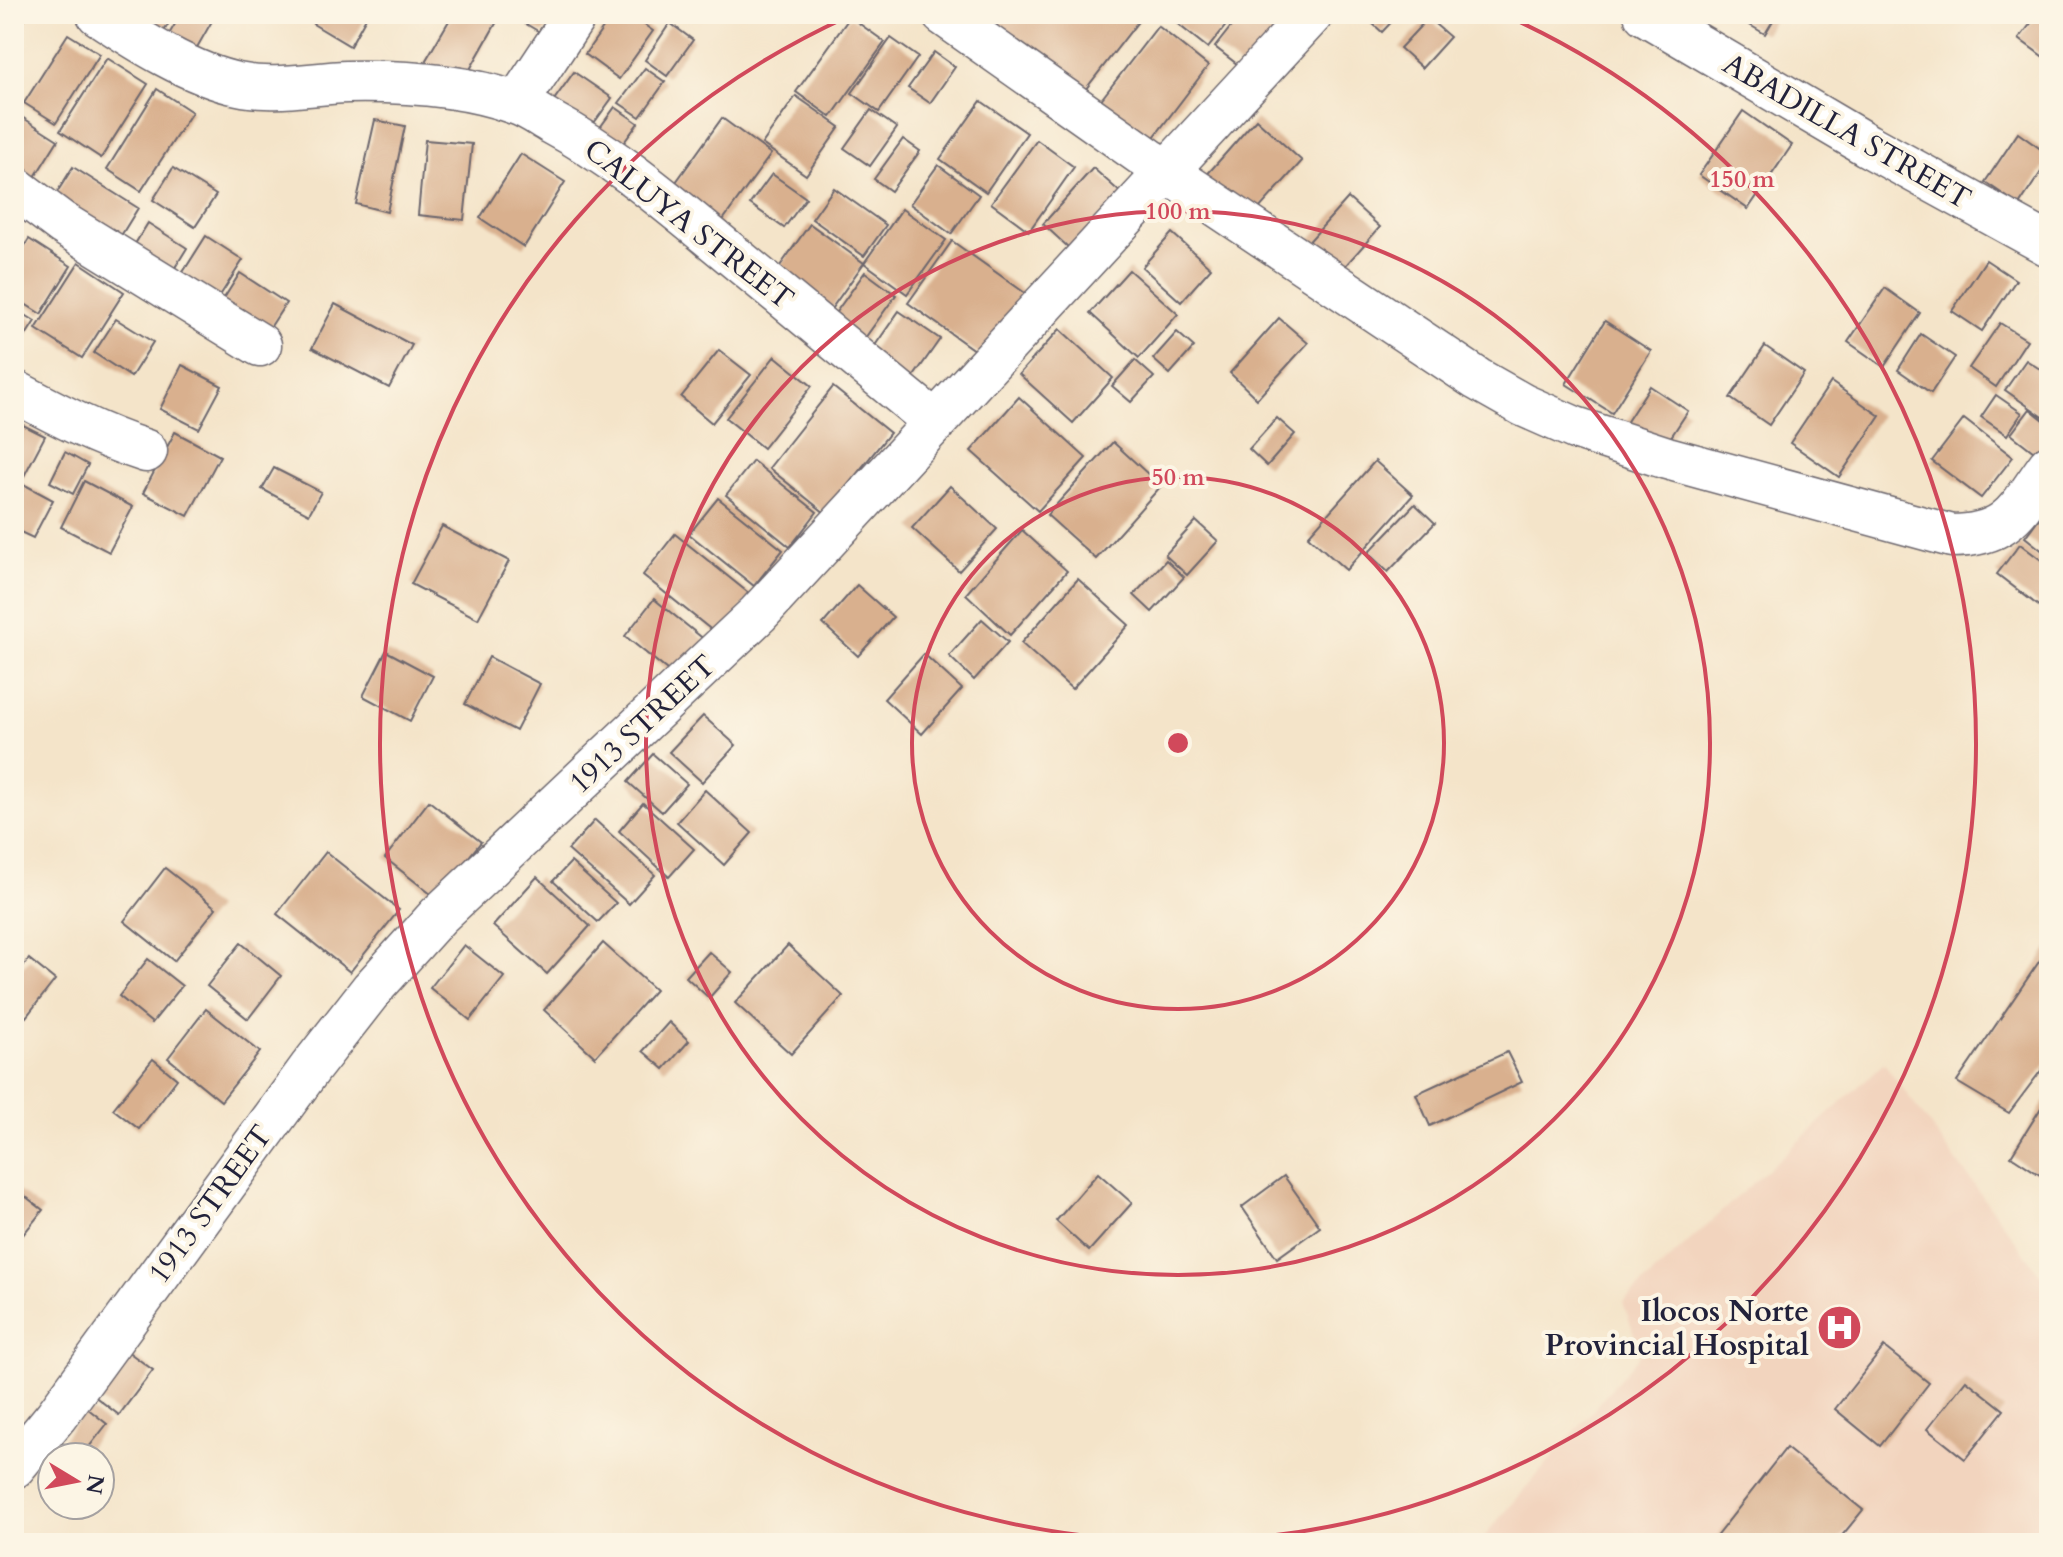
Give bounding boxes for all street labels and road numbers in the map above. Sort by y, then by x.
street label: ABADILLA STREET [1715,44,1978,219]
street label: CALUYA STREET [575,130,802,319]
street label: 1913 STREET [560,646,724,803]
street label: 1913 STREET [139,1117,282,1292]

